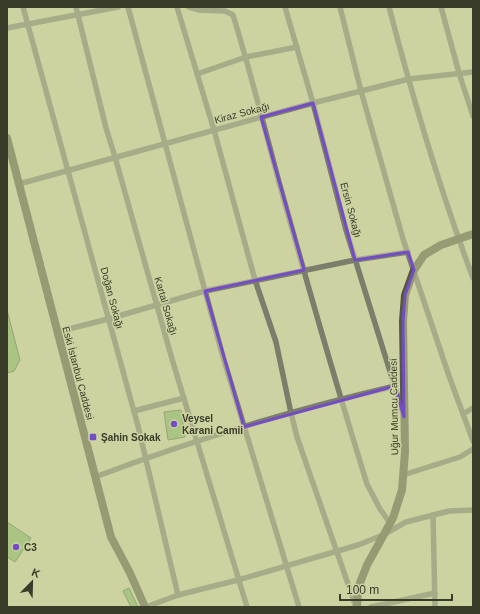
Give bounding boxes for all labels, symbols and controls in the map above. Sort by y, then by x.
street label: Kiraz Sokağı [213,100,271,126]
street label: Ersin Sokağı [338,181,364,239]
street label: Doğan Sokağı [98,266,126,330]
street label: Kartal Sokağı [152,276,180,336]
street label: Eski İstanbul Caddesi [60,325,97,421]
street label: Uğur Mumcu Caddesi [388,359,400,455]
place label: Veysel Karani Camii [182,413,243,436]
marker: Veysel Karani Camii [169,419,179,429]
marker: Şahin Sokak [88,432,98,442]
place label: Şahin Sokak [101,432,161,443]
marker: C3 [11,542,21,552]
place label: C3 [24,542,37,553]
north arrow [12,562,52,602]
text: K [30,566,42,580]
scale bar [340,576,452,602]
text: 100 m [346,583,379,597]

